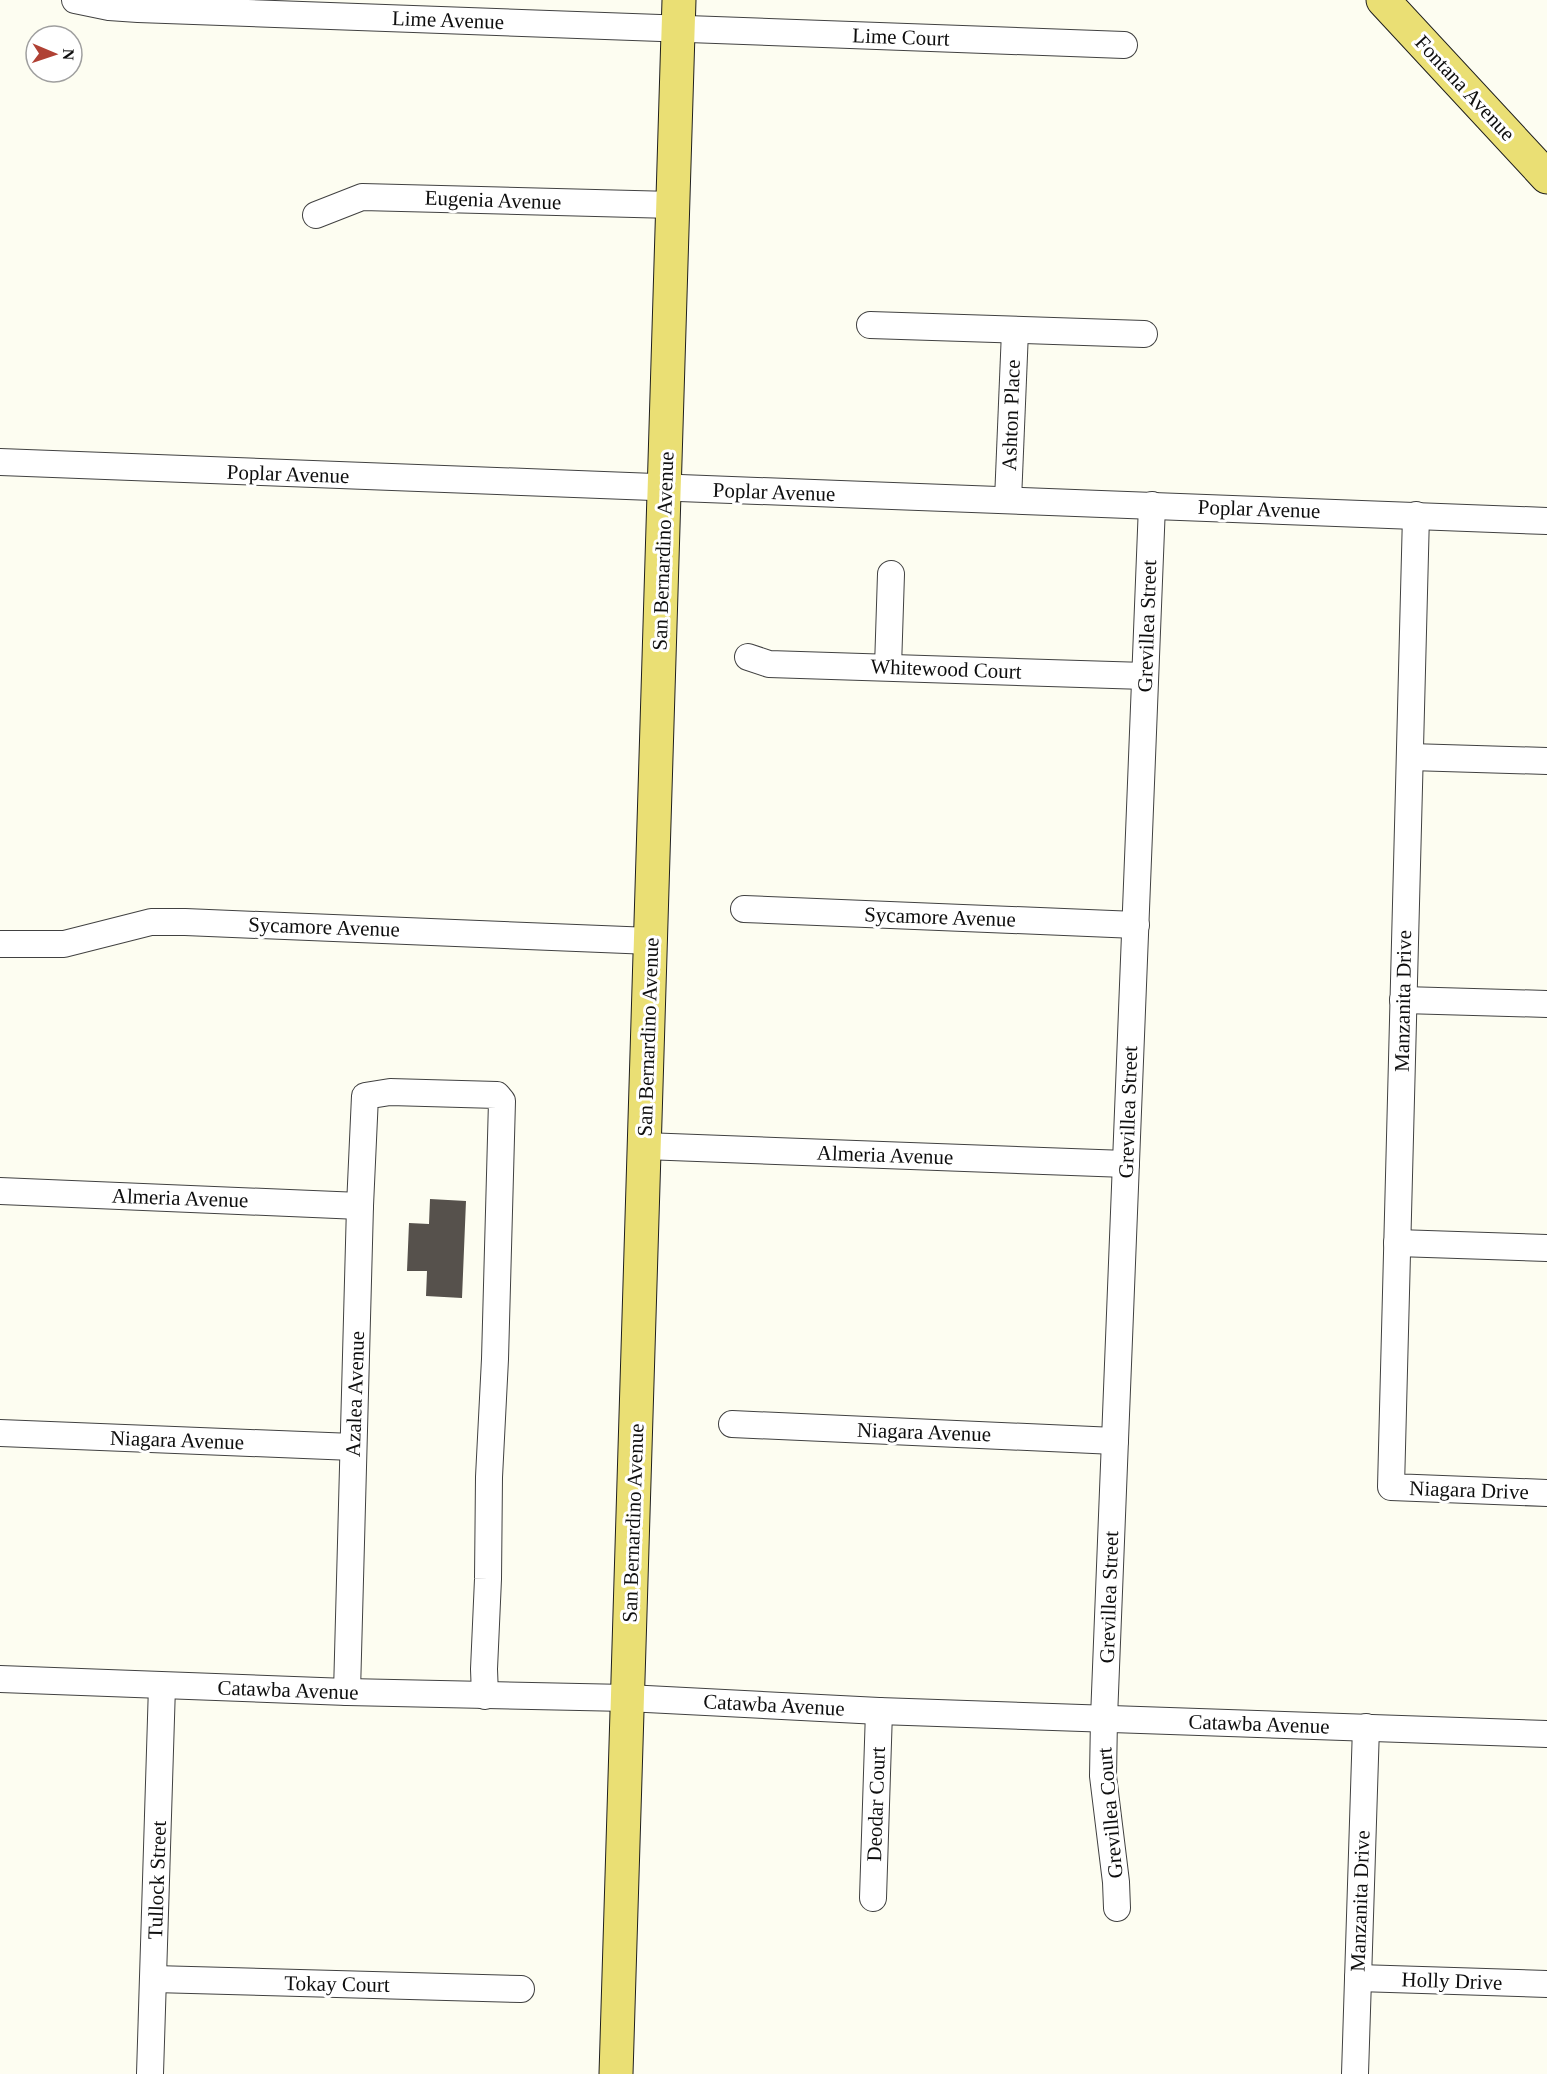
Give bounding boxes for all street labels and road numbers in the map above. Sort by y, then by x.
street label: Lime Avenue [392,6,504,34]
street label: Lime Court [852,23,950,51]
street label: Fontana Avenue [1410,30,1520,146]
street label: Eugenia Avenue [424,186,562,214]
street label: Ashton Place [997,359,1025,471]
street label: San Bernardino Avenue [648,451,678,651]
street label: Poplar Avenue [226,460,350,488]
street label: Poplar Avenue [712,478,836,506]
street label: Poplar Avenue [1197,495,1321,523]
street label: Grevillea Street [1133,559,1161,693]
street label: Whitewood Court [870,654,1022,684]
street label: Sycamore Avenue [864,902,1016,932]
street label: Sycamore Avenue [248,912,400,942]
street label: Manzanita Drive [1390,930,1416,1072]
street label: San Bernardino Avenue [633,937,663,1137]
street label: Grevillea Street [1114,1045,1142,1179]
street label: Almeria Avenue [816,1141,954,1169]
street label: Almeria Avenue [111,1184,249,1212]
street label: Azalea Avenue [341,1331,369,1457]
street label: Niagara Avenue [856,1418,992,1446]
street label: San Bernardino Avenue [618,1423,648,1623]
street label: Niagara Avenue [109,1426,245,1454]
street label: Niagara Drive [1409,1476,1529,1504]
street label: Grevillea Street [1095,1530,1123,1664]
street label: Catawba Avenue [217,1676,359,1704]
street label: Catawba Avenue [703,1689,845,1721]
street label: Catawba Avenue [1188,1710,1330,1738]
street label: Deodar Court [862,1746,890,1862]
street label: Grevillea Court [1092,1746,1128,1879]
street label: Tullock Street [143,1820,171,1940]
street label: Manzanita Drive [1346,1830,1374,1972]
street label: Holly Drive [1401,1967,1503,1995]
street label: Tokay Court [284,1971,390,1997]

